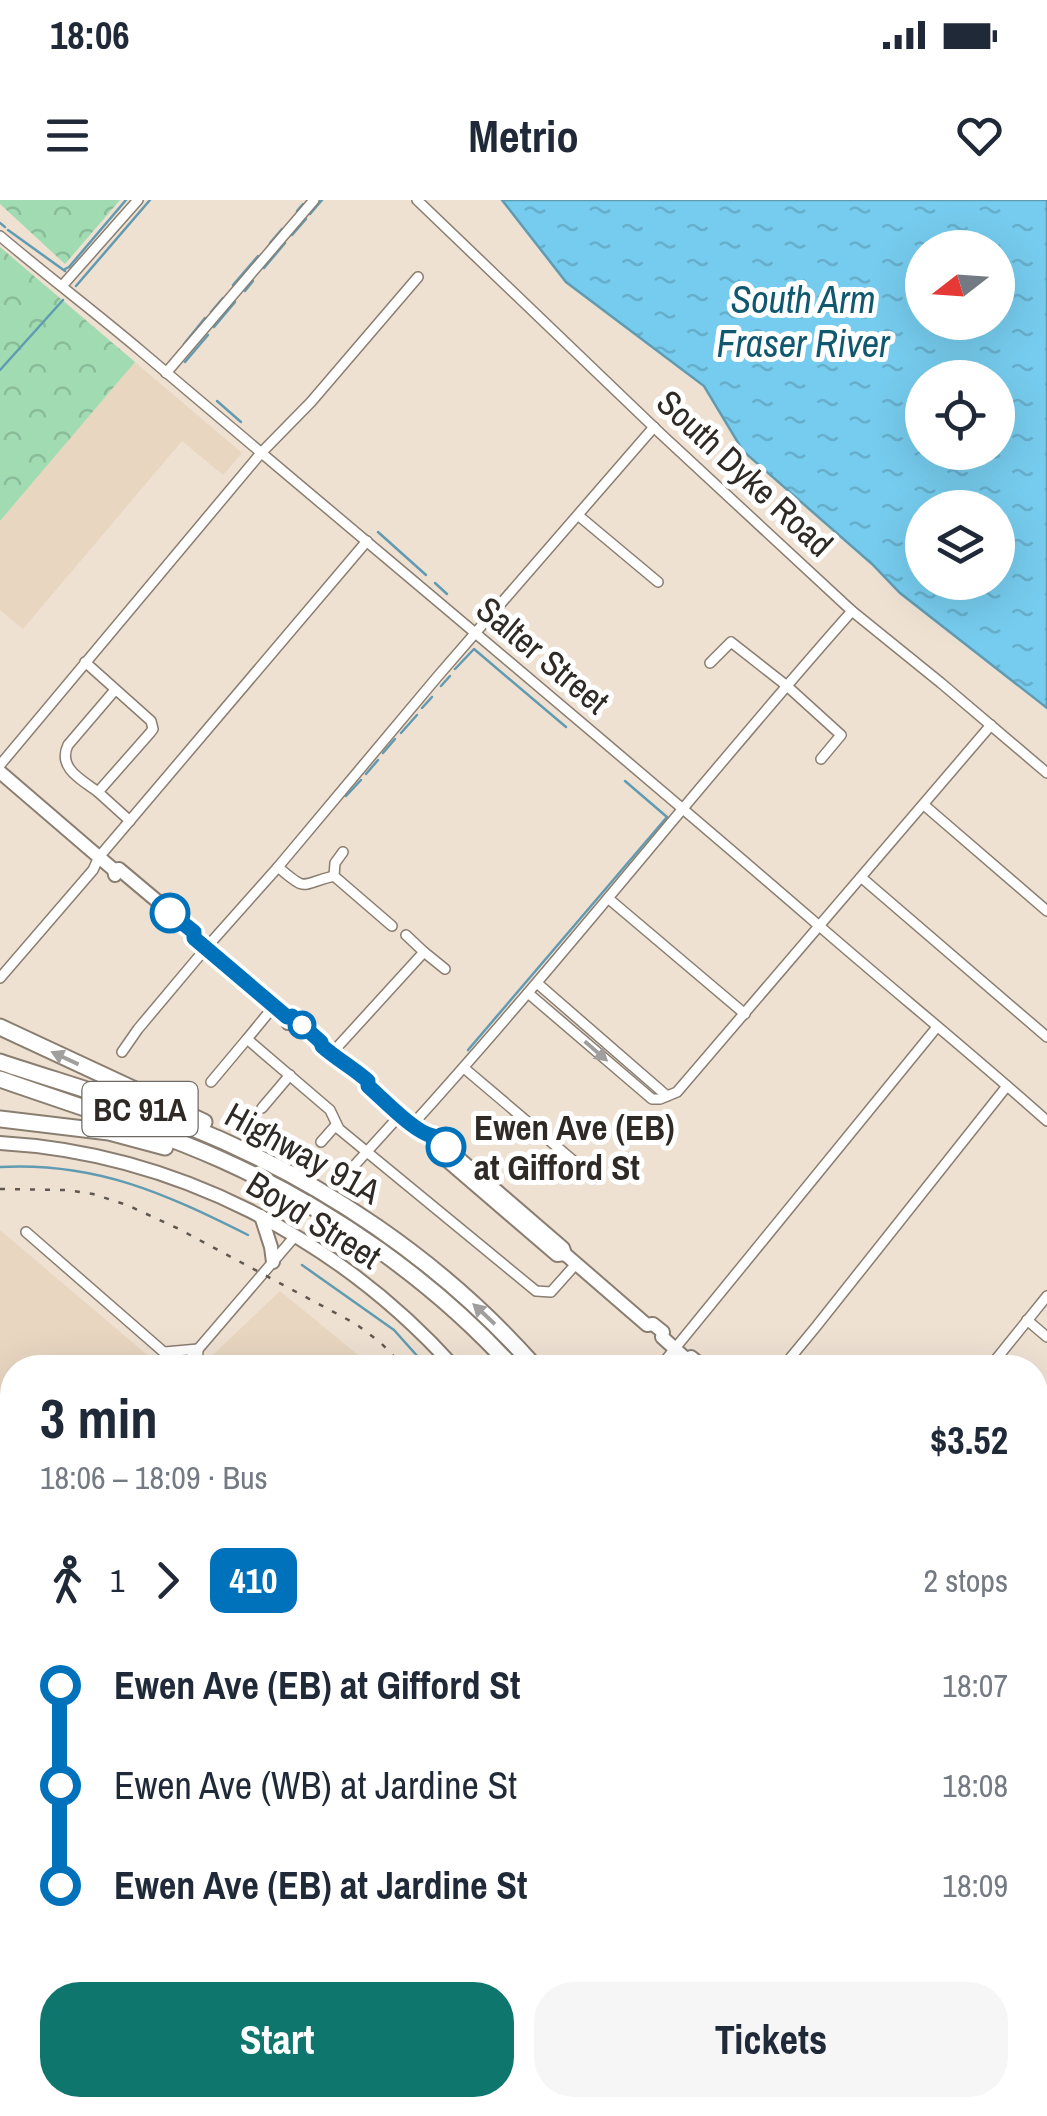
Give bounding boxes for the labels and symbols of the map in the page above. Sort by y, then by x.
north arrow [905,230,1015,340]
water label: South Arm Fraser River [716,274,891,369]
street label: South Dyke Road [647,379,843,567]
street label: Salter Street [467,586,619,724]
unlabelled marker [151,894,189,932]
unlabelled marker [289,1012,315,1038]
one-way arrow [583,1040,608,1062]
one-way arrow [50,1049,79,1066]
road number: BC 91A [82,1082,198,1136]
street label: Highway 91A [217,1091,390,1215]
place label: Ewen Ave (EB) at Gifford St [474,1104,674,1191]
marker: Ewen Ave (EB) at Gifford St [427,1128,465,1166]
street label: Boyd Street [238,1160,390,1280]
one-way arrow [472,1303,496,1326]

